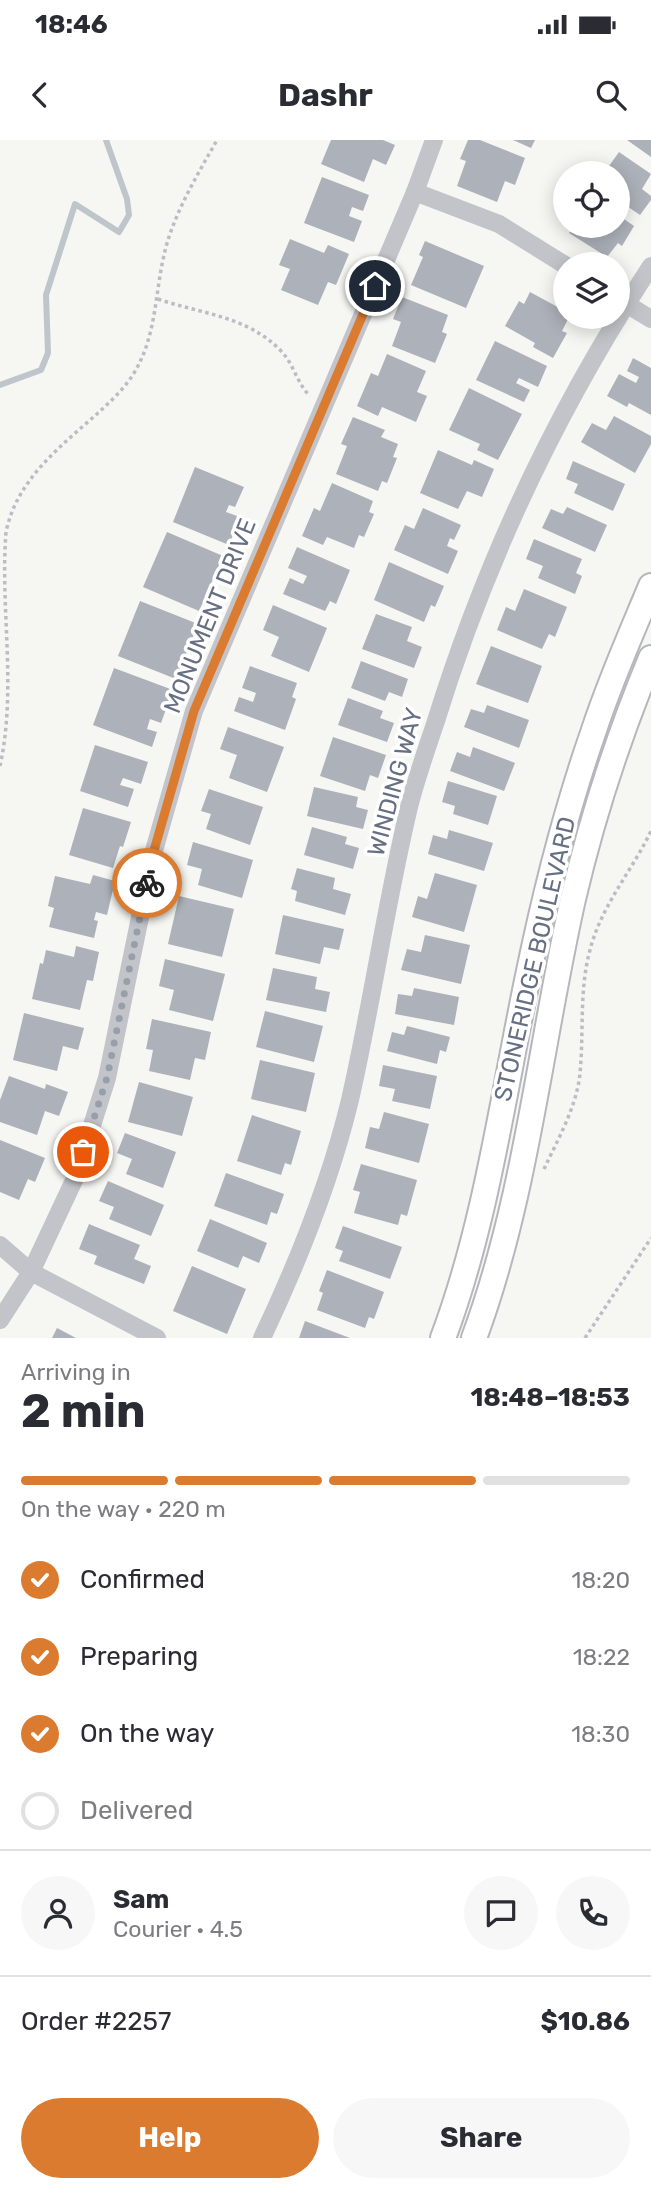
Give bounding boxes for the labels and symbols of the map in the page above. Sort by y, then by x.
pin [345,256,405,316]
street label: MONUMENT DRIVE [158,515,262,717]
street label: WINDING WAY [362,705,428,859]
street label: STONERIDGE BOULEVARD [489,814,581,1104]
courier [112,848,182,918]
pin [53,1122,113,1182]

